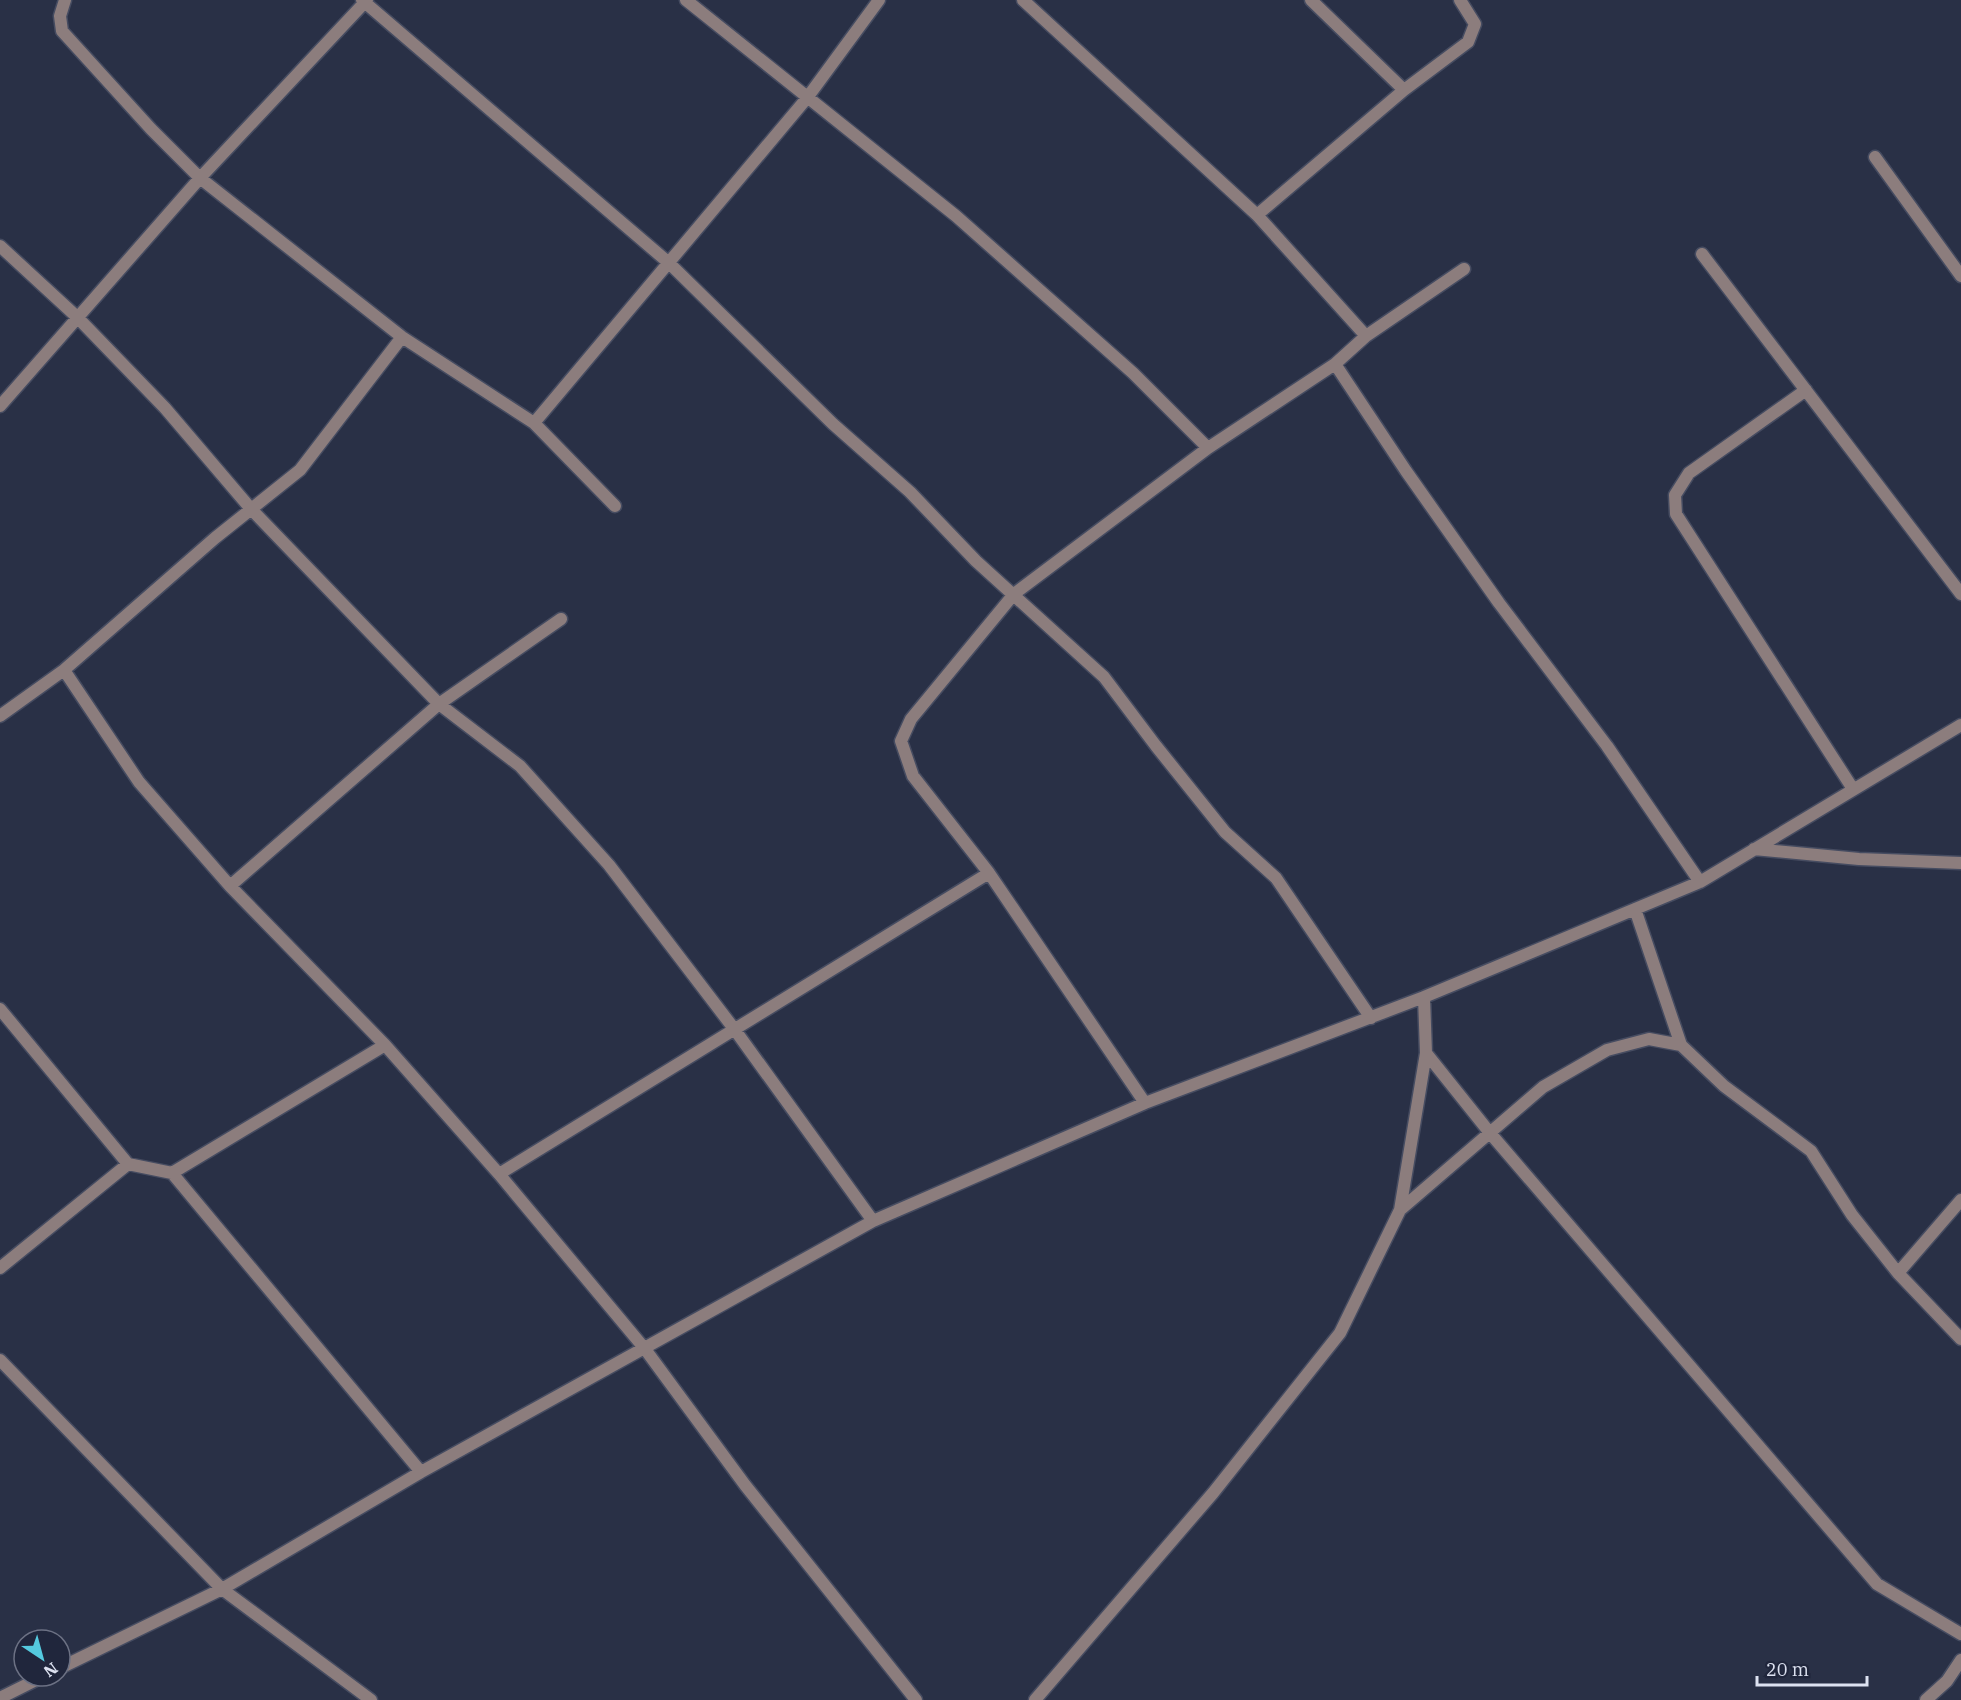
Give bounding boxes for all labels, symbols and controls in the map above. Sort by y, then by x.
north arrow [12,1628,72,1688]
scale bar [1757,1649,1866,1687]
text: N [40,1658,62,1682]
text: 20 m [1766,1658,1809,1681]

